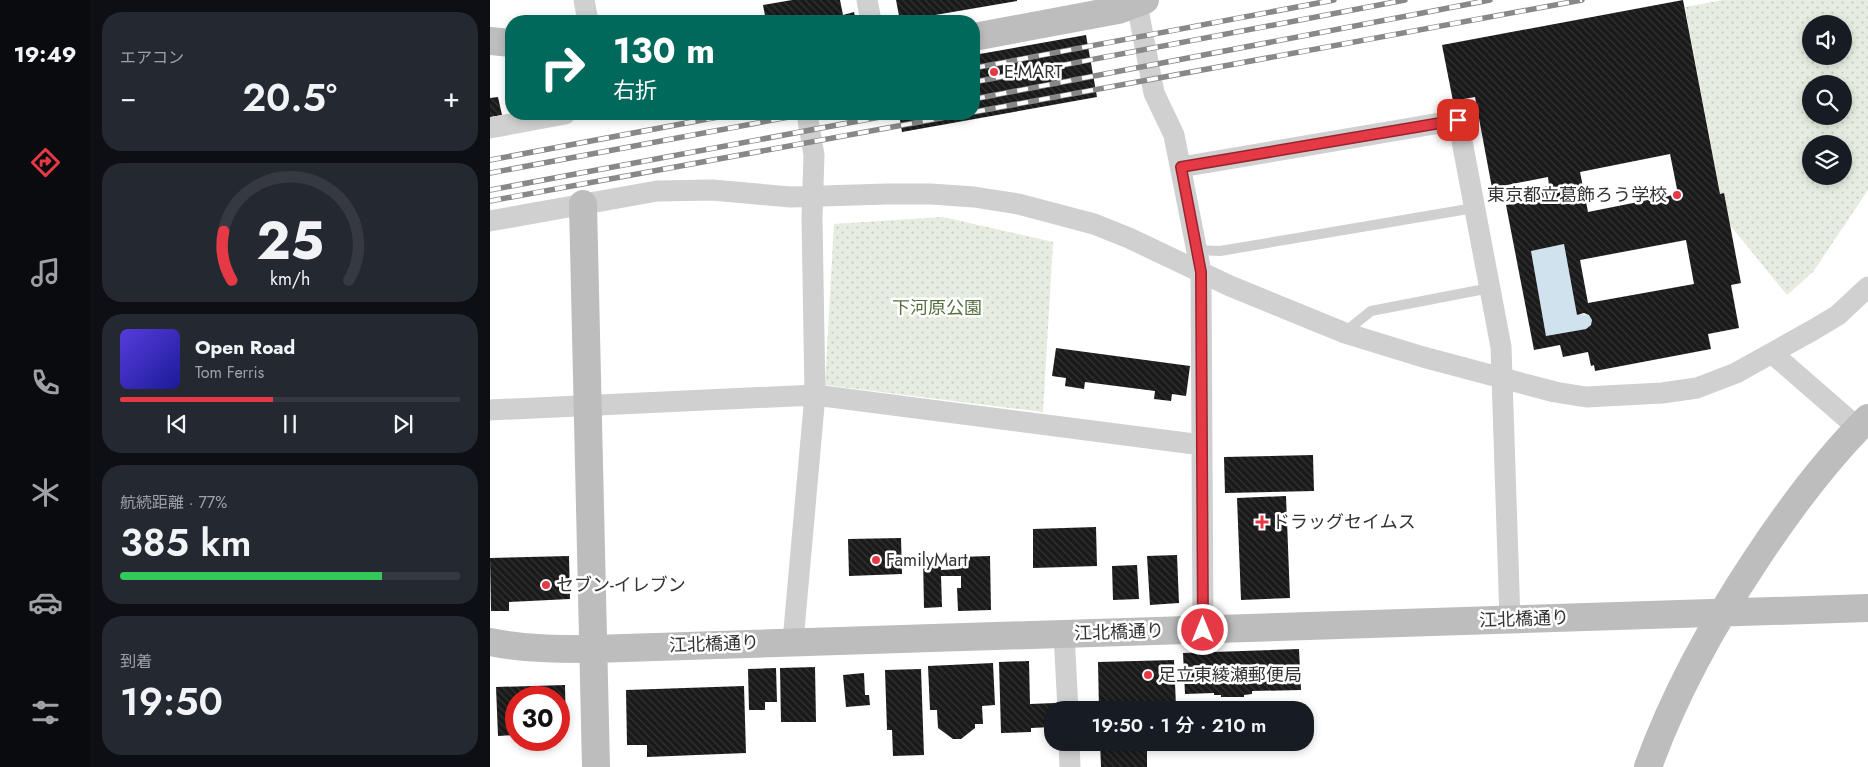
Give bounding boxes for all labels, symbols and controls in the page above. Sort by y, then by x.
map controls [1802,15,1852,185]
button: sound [1802,15,1852,65]
text: 130 m [613,26,715,76]
icon: right [530,35,595,100]
text: 19:49 [13,38,77,70]
text: エアコン [120,46,184,69]
place label: E-MART [1004,59,1063,85]
marker: E-MART [988,66,1000,78]
text: 20.5° [242,70,337,125]
text: 右折 [613,74,657,106]
button: search [1802,75,1852,125]
text: − [120,77,137,118]
text: + [443,77,460,118]
pin [1437,99,1479,141]
icon: arrive [1444,106,1472,134]
button: layers [1802,135,1852,185]
icon: directions [28,145,63,180]
place label: 東京都立葛飾ろう学校 [1487,182,1667,208]
marker: 東京都立葛飾ろう学校 [1671,189,1683,201]
text: 25 [256,203,324,279]
icon: music [28,255,63,290]
text: km/h [270,266,310,292]
park label: 下河原公園 [892,295,982,321]
text: Open Road [195,334,295,361]
text: Tom Ferris [195,361,264,384]
icon: phone [28,365,63,400]
icon: previous [163,410,191,438]
icon: pause [276,410,304,438]
icon: next [389,410,417,438]
icon: climate [28,475,63,510]
text: 航続距離 · 77% [120,491,227,514]
place label: ドラッグセイムス [1272,509,1416,535]
text: 385 km [120,515,252,570]
marker: ドラッグセイムス [1256,516,1268,528]
place label: FamilyMart [886,547,968,573]
marker: FamilyMart [870,554,882,566]
place label: セブン-イレブン [556,572,686,598]
marker: セブン-イレブン [540,579,552,591]
icon: car [28,585,63,620]
position arrow [1176,603,1228,655]
street label: 江北橋通り [1479,604,1569,634]
street label: 江北橋通り [1074,617,1164,647]
street label: 江北橋通り [669,629,759,659]
text: 到着 [120,650,152,673]
place label: 足立東綾瀬郵便局 [1158,662,1302,688]
marker: 足立東綾瀬郵便局 [1142,669,1154,681]
text: 19:50 [120,674,223,729]
speed limit sign: 30 [505,686,570,751]
icon: filters [28,695,63,730]
text: 19:50 · 1 分 · 210 m [1092,712,1266,739]

